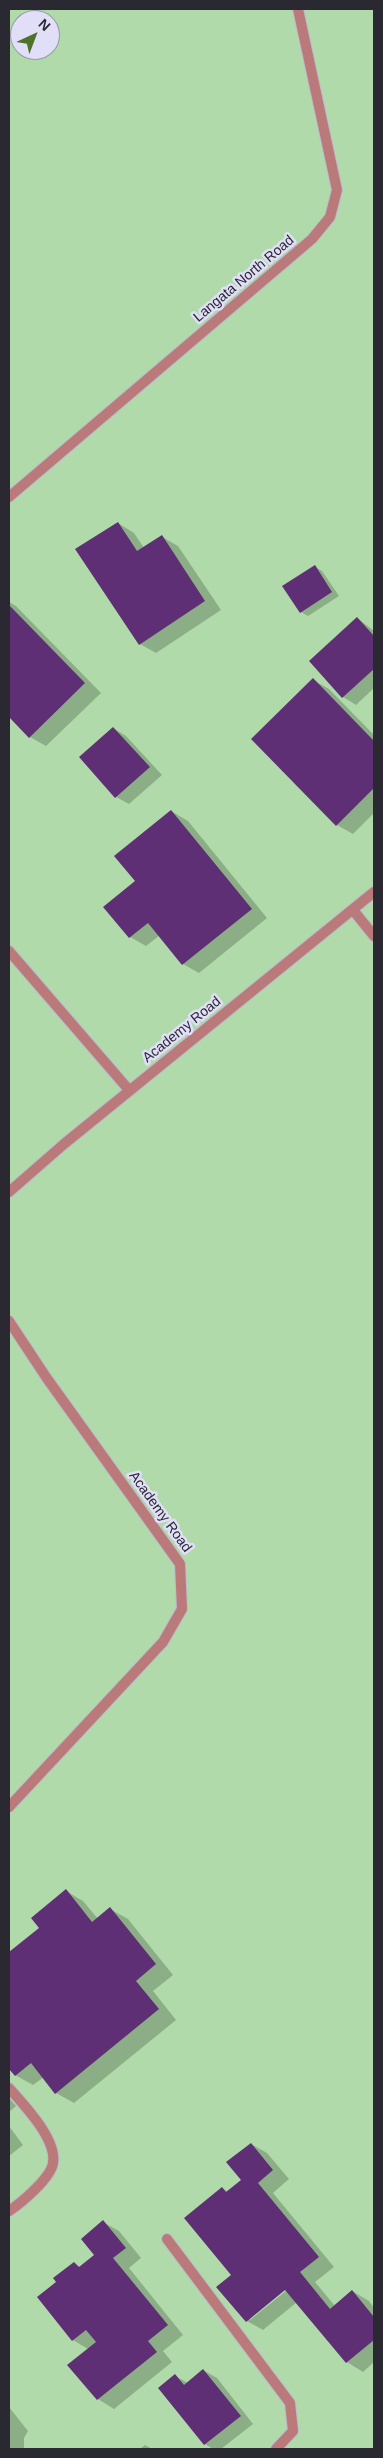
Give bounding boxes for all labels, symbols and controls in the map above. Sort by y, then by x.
north arrow [10,10,60,60]
text: N [35,15,54,34]
street label: Langata North Road [190,232,298,326]
street label: Academy Road [140,993,224,1067]
street label: Academy Road [125,1468,195,1556]

